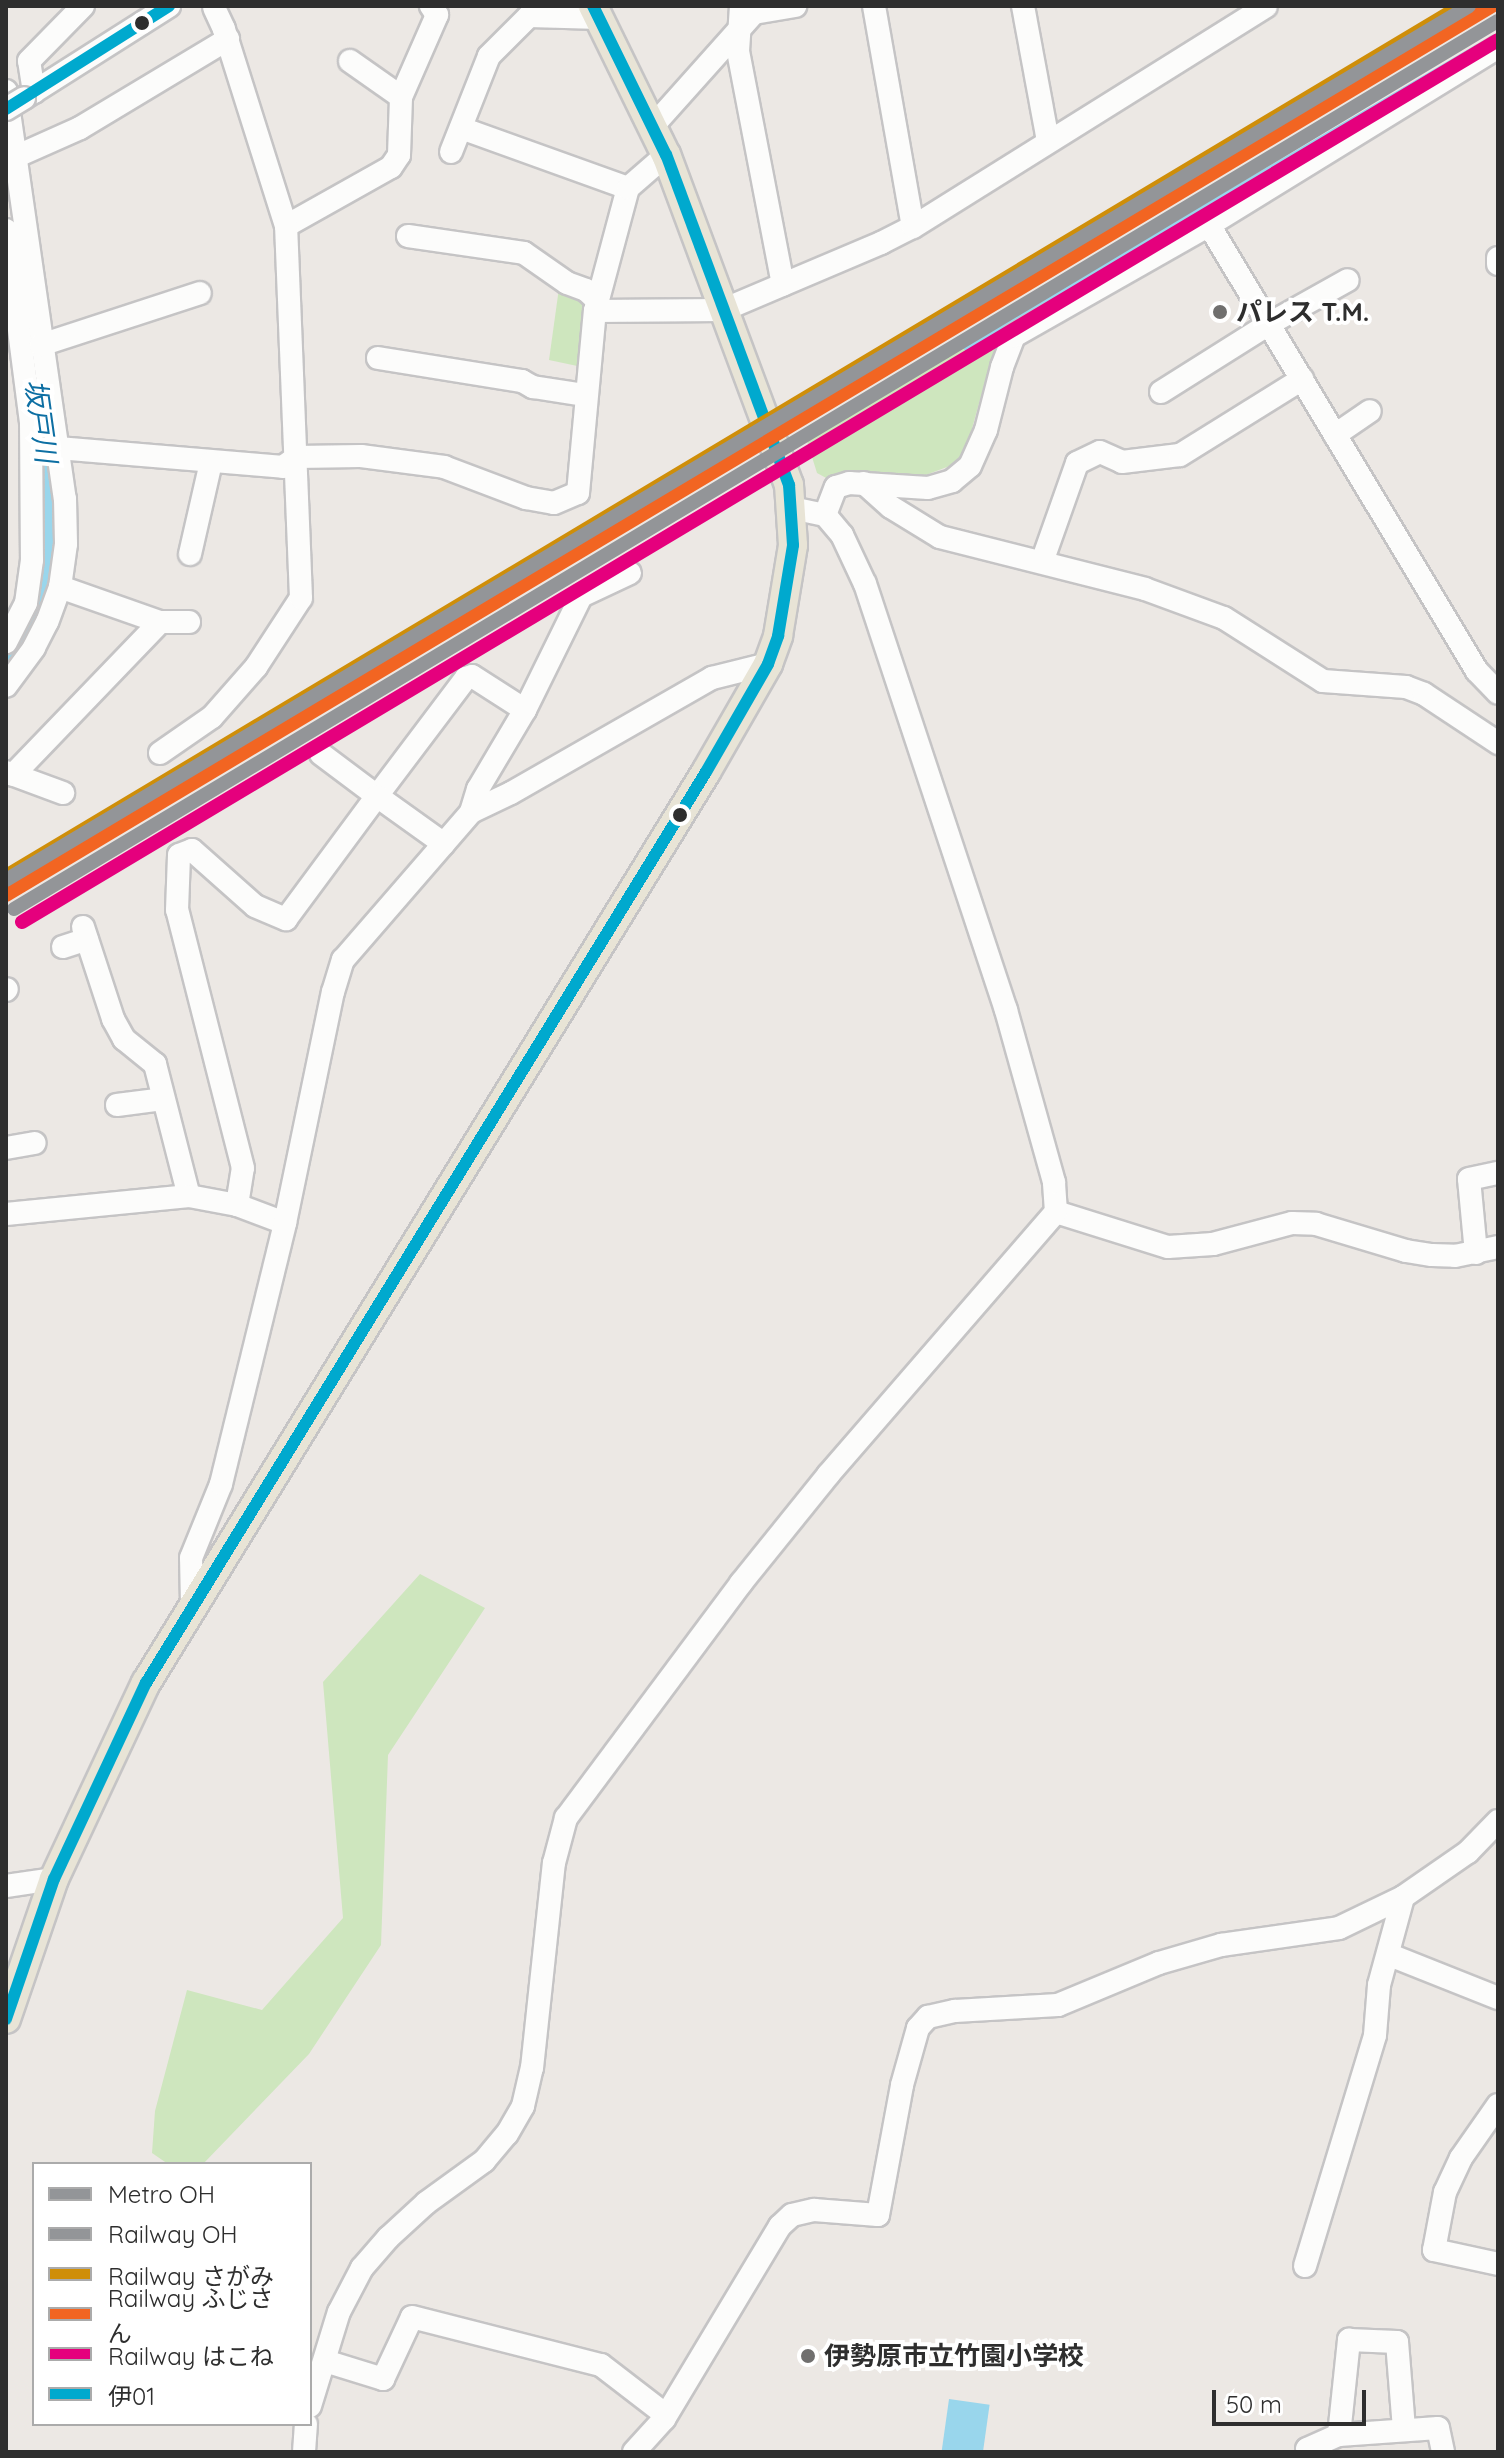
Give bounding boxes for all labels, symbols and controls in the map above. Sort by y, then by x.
unlabelled marker [134,15,150,31]
place label: パレス T.M. [1236,296,1369,328]
marker: パレス T.M. [1211,303,1229,321]
water label: 坂戸川 [19,377,63,465]
unlabelled marker [672,807,688,823]
legend [32,2162,312,2426]
text: Metro OH [108,2179,215,2209]
text: Railway OH [108,2219,238,2249]
text: Railway さがみ [108,2261,274,2291]
text: Railway ふじさん [108,2283,274,2348]
place label: 伊勢原市立竹園小学校 [824,2340,1084,2372]
text: Railway はこね [108,2341,274,2371]
marker: 伊勢原市立竹園小学校 [799,2347,817,2365]
scale bar [1216,2374,1370,2424]
text: 伊01 [108,2381,155,2411]
text: 50 m [1226,2389,1282,2419]

